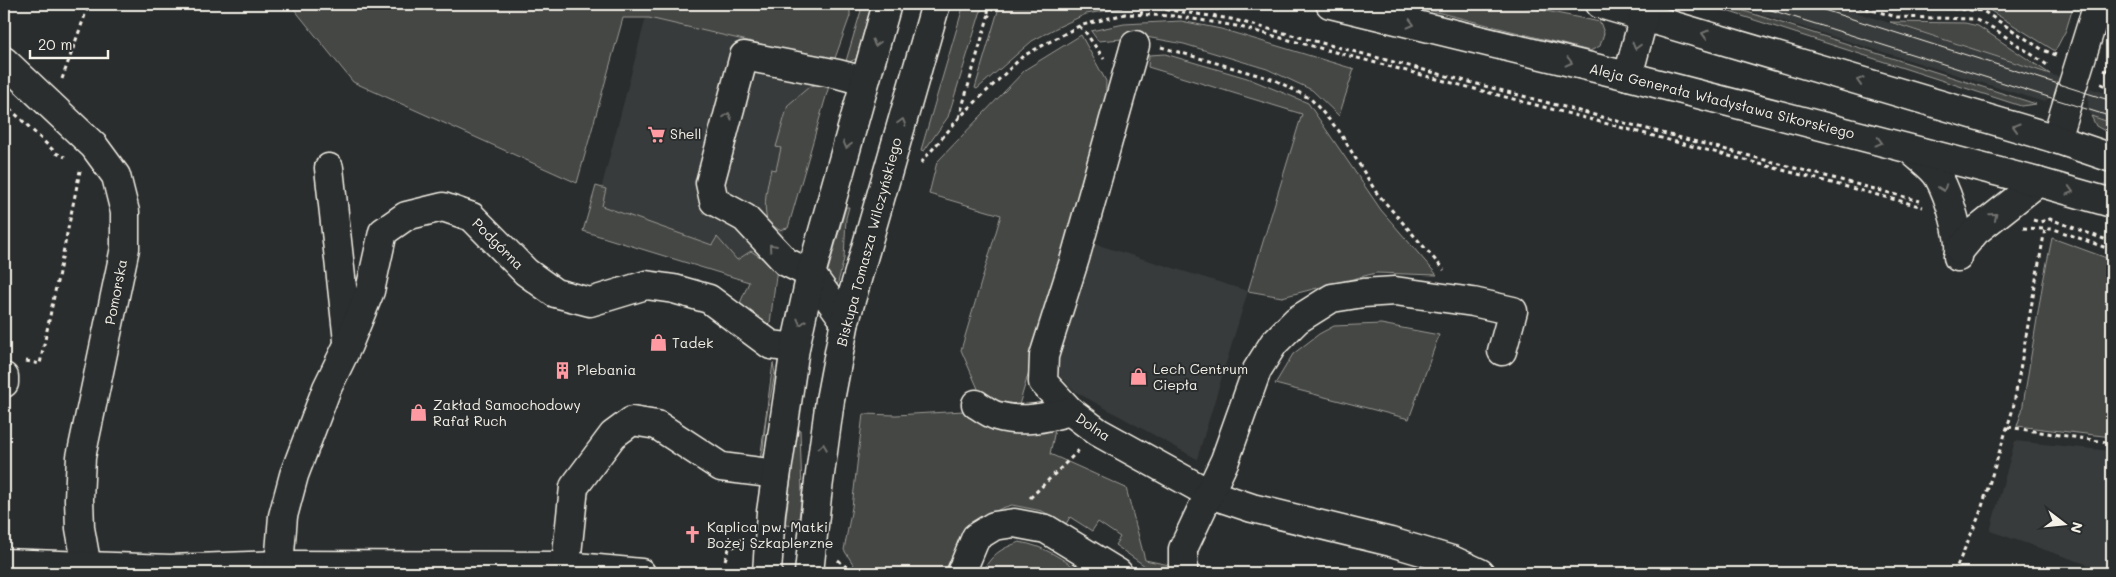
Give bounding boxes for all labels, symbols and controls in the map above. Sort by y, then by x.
one-way arrow [1407,18,1415,28]
scale bar [30,28,108,60]
one-way arrow [1701,29,1709,39]
text: 20 m [38,34,72,54]
one-way arrow [871,38,881,46]
one-way arrow [1632,42,1642,50]
one-way arrow [1565,56,1574,67]
street label: Aleja Generała Władysława Sikorskiego [1588,58,1857,143]
one-way arrow [1857,76,1865,86]
one-way arrow [722,112,733,120]
one-way arrow [897,119,907,127]
one-way arrow [2012,123,2020,133]
supermarket icon: Shell [646,124,666,144]
place label: Shell [670,124,701,143]
street label: Biskupa Tomasza Wilczyńskiego [831,135,906,348]
one-way arrow [1874,136,1883,147]
one-way arrow [842,141,853,150]
one-way arrow [1937,183,1947,191]
one-way arrow [2066,186,2074,196]
one-way arrow [1989,212,1998,221]
street label: Podgórna [468,214,528,274]
one-way arrow [769,243,778,252]
street label: Pomorska [100,258,131,326]
one-way arrow [796,317,807,326]
shop icon: Tadek [648,333,668,353]
place label: Tadek [672,333,714,352]
place label: Lech Centrum Ciepła [1153,359,1248,394]
building icon: Plebania [553,360,573,380]
place label: Plebania [577,360,636,379]
shop icon: Lech Centrum Ciepła [1129,367,1149,387]
place label: Zakład Samochodowy Rafał Ruch [433,395,581,430]
shop icon: Zakład Samochodowy Rafał Ruch [409,403,429,423]
street label: Dolna [1072,408,1114,445]
one-way arrow [817,443,828,451]
north arrow [2038,500,2088,550]
place label: Kaplica pw. Matki Bożej Szkaplerzne [707,517,834,552]
text: N [2066,520,2088,535]
church icon: Kaplica pw. Matki Bożej Szkaplerzne [683,525,703,545]

